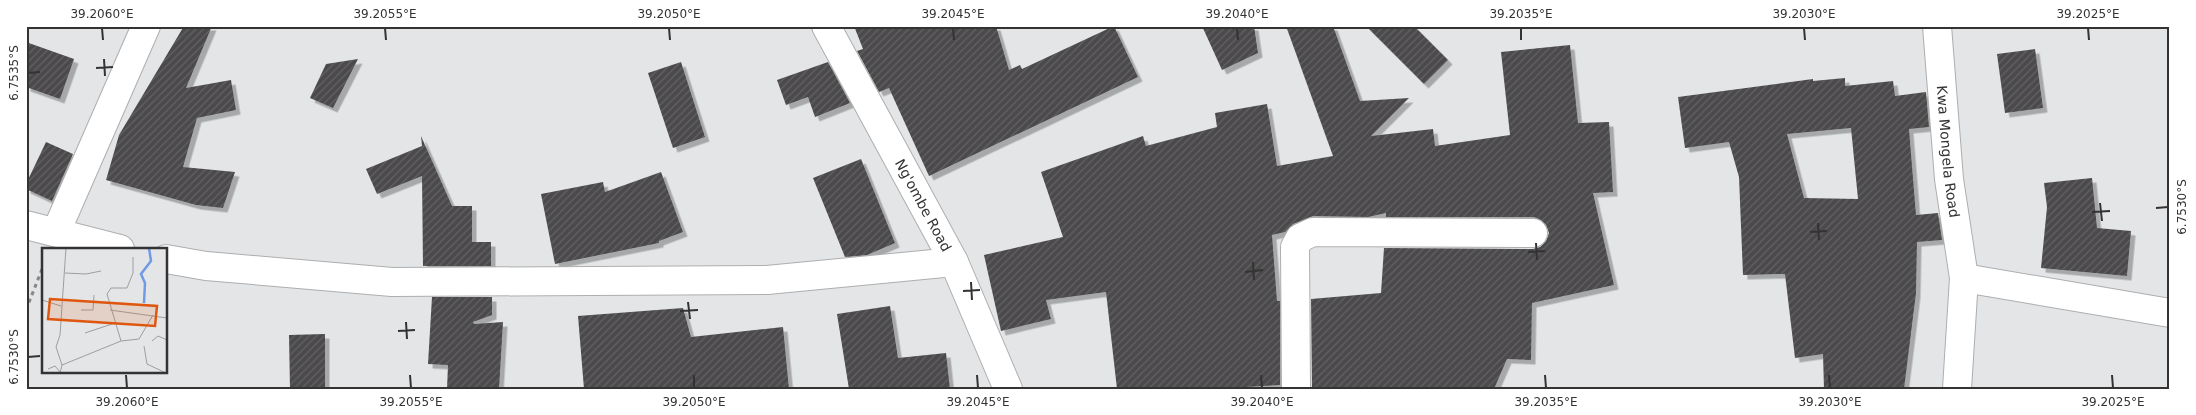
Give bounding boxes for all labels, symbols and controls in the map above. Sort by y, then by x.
text: 39.2060°E [70,7,134,21]
text: 39.2055°E [353,7,417,21]
text: 39.2050°E [637,7,701,21]
text: 39.2045°E [921,7,985,21]
text: 39.2040°E [1205,7,1269,21]
text: 39.2035°E [1489,7,1553,21]
text: 39.2030°E [1772,7,1836,21]
text: 39.2025°E [2056,7,2120,21]
text: 6.7535°S [7,45,21,101]
street label: Kwa Mongela Road [1934,85,1963,219]
street label: Ng'ombe Road [892,156,955,254]
text: 6.7530°S [2175,179,2189,235]
inset map [42,248,168,372]
text: 6.7530°S [7,329,21,385]
text: 39.2060°E [95,395,159,409]
text: 39.2055°E [379,395,443,409]
text: 39.2050°E [662,395,726,409]
text: 39.2045°E [946,395,1010,409]
text: 39.2040°E [1230,395,1294,409]
text: 39.2035°E [1514,395,1578,409]
text: 39.2030°E [1798,395,1862,409]
text: 39.2025°E [2081,395,2145,409]

